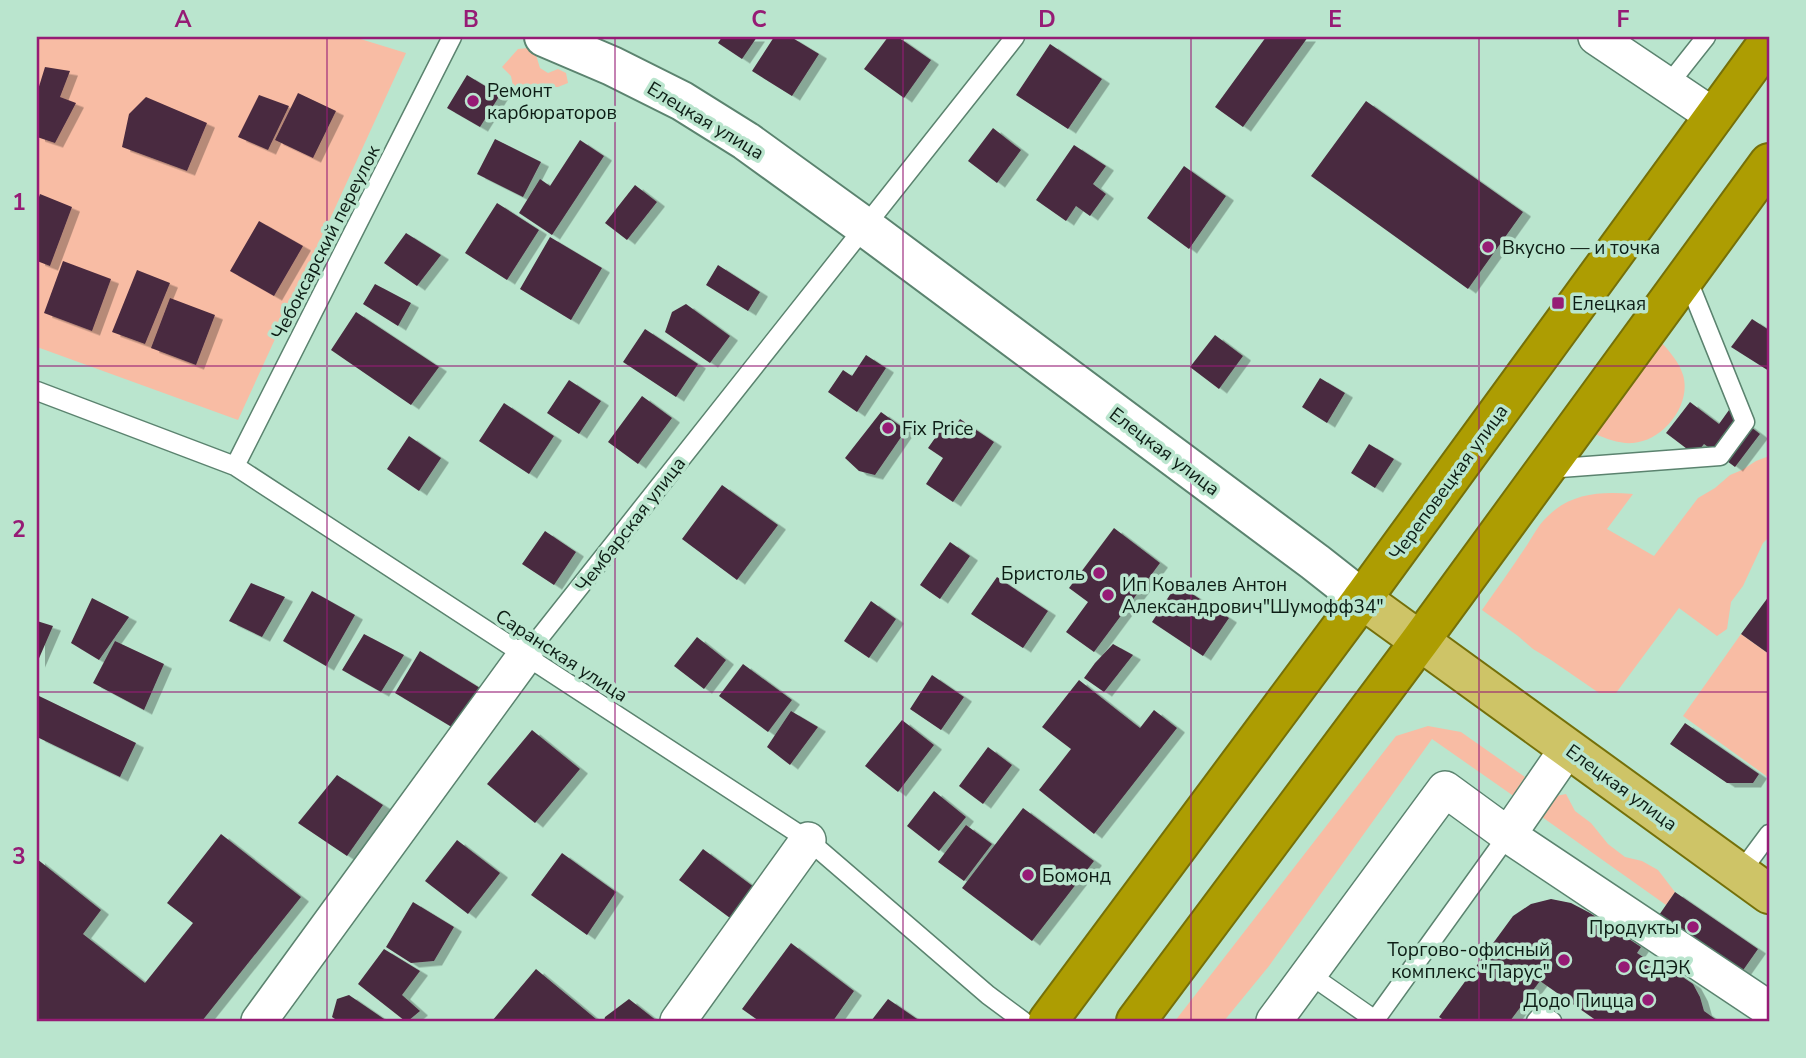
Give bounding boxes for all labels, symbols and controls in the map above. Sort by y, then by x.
text: A [174,4,192,35]
text: B [463,4,479,35]
text: C [751,4,767,35]
text: D [1038,4,1056,35]
text: E [1328,4,1342,35]
text: F [1617,4,1630,35]
street label: Елецкая улица [642,76,769,166]
place label: Ремонт карбюраторов [487,78,617,126]
marker: Ремонт карбюраторов [465,93,481,109]
street label: Чебоксарский переулок [265,141,386,344]
text: 1 [12,187,26,218]
place label: Вкусно — и точка [1502,235,1660,261]
marker: Вкусно — и точка [1480,239,1496,255]
place label: Елецкая [1572,291,1646,317]
marker: Елецкая [1550,295,1566,311]
street label: Череповецкая улица [1383,399,1514,566]
street label: Елецкая улица [1104,402,1225,502]
place label: Fix Price [902,416,973,442]
marker: Fix Price [880,420,896,436]
street label: Чембарская улица [570,451,692,598]
text: 2 [12,514,26,545]
place label: Бристоль [1001,561,1085,587]
marker: Бристоль [1091,565,1107,581]
place label: Ип Ковалев Антон Александрович"Шумофф34" [1122,572,1384,620]
marker: Ип Ковалев Антон Александрович"Шумофф34" [1100,587,1116,603]
street label: Саранская улица [490,603,633,708]
street label: Елецкая улица [1560,738,1682,837]
text: 3 [12,841,26,872]
place label: Бомонд [1042,863,1111,889]
marker: Бомонд [1020,867,1036,883]
place label: Продукты [1589,915,1679,941]
marker: Продукты [1685,919,1701,935]
place label: Торгово-офисный комплекс "Парус" [1387,937,1550,985]
marker: Торгово-офисный комплекс "Парус" [1556,952,1572,968]
place label: СДЭК [1638,955,1691,981]
marker: СДЭК [1616,959,1632,975]
place label: Додо Пицца [1523,988,1634,1014]
marker: Додо Пицца [1640,992,1656,1008]

